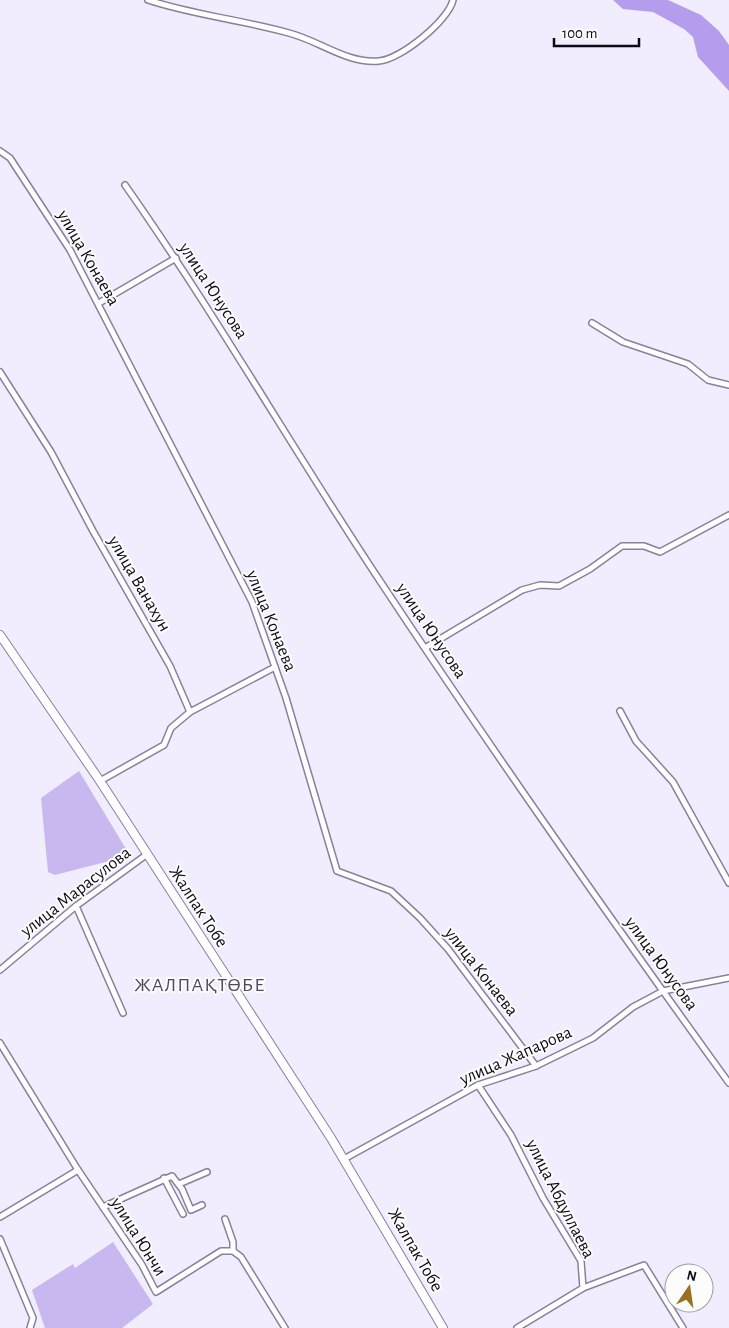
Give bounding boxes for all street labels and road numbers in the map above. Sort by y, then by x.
street label: улица Конаева [53,206,123,309]
street label: улица Юнусова [175,239,251,342]
street label: улица Ванахун [104,532,174,635]
street label: улица Конаева [242,567,299,674]
street label: улица Юнусова [392,579,469,682]
street label: улица Марасулова [17,844,134,941]
street label: Жалпак Тобе [165,863,232,951]
street label: улица Юнусова [621,913,701,1014]
street label: улица Конаева [440,923,521,1020]
street label: улица Жапарова [456,1023,575,1089]
street label: улица Абдуллаева [522,1135,599,1261]
street label: улица Юнчи [106,1194,169,1280]
street label: Жалпак Тобе [384,1205,447,1295]

